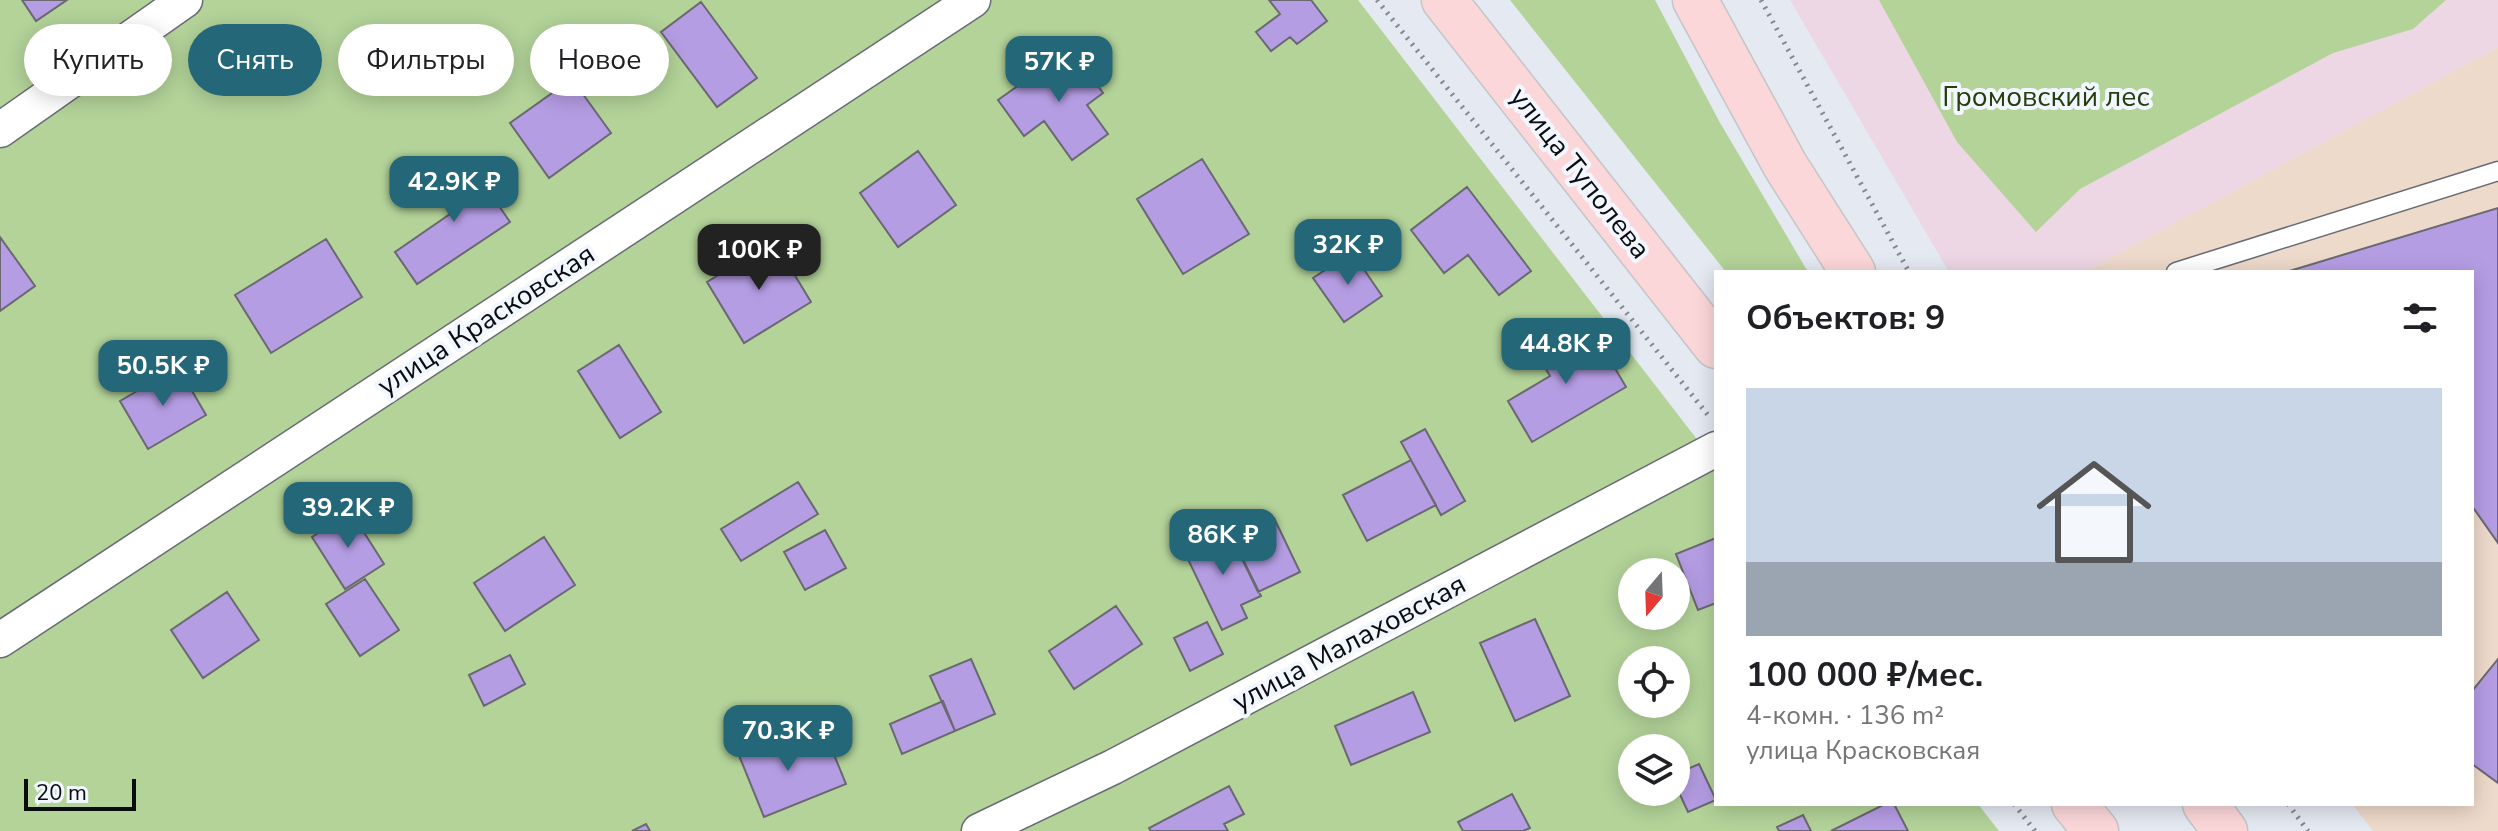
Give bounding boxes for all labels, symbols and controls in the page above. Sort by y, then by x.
chip: Купить [24,24,172,96]
chip: Снять [188,24,322,96]
chip: Фильтры [338,24,514,96]
chip: Новое [530,24,669,96]
pin: 57K ₽ [1003,36,1115,104]
text: 57K ₽ [1023,44,1095,79]
park label: Громовский лес [1942,78,2150,116]
street label: улица Туполева [1501,79,1659,267]
pin: 42.9K ₽ [380,156,528,224]
text: 42.9K ₽ [407,164,501,199]
pin: 32K ₽ [1292,219,1404,287]
pin: 100K ₽ [694,224,824,292]
text: 32K ₽ [1312,227,1384,262]
text: 100K ₽ [716,232,802,267]
street label: улица Красковская [370,235,602,405]
text: Объектов: 9 [1746,295,1945,341]
icon: filters [2398,296,2442,340]
pin: 44.8K ₽ [1492,318,1640,386]
text: 44.8K ₽ [1519,326,1613,361]
pin: 50.5K ₽ [89,340,237,408]
text: 50.5K ₽ [116,348,210,383]
icon: home [2022,440,2166,584]
pin: 39.2K ₽ [274,482,422,550]
text: 39.2K ₽ [301,490,395,525]
pin: 86K ₽ [1167,509,1279,577]
text: 86K ₽ [1187,517,1259,552]
north arrow [1618,558,1690,630]
map controls [1618,558,1690,806]
street label: улица Малаховская [1226,565,1472,721]
button: locate [1618,646,1690,718]
text: 100 000 ₽/мес. [1746,652,1983,698]
text: 4-комн. · 136 m² [1746,698,1944,733]
pin: 70.3K ₽ [714,705,862,773]
text: 70.3K ₽ [741,713,835,748]
text: улица Красковская [1746,733,1980,768]
button: layers [1618,734,1690,806]
scale bar [24,775,136,811]
text: 20 m [36,778,87,808]

